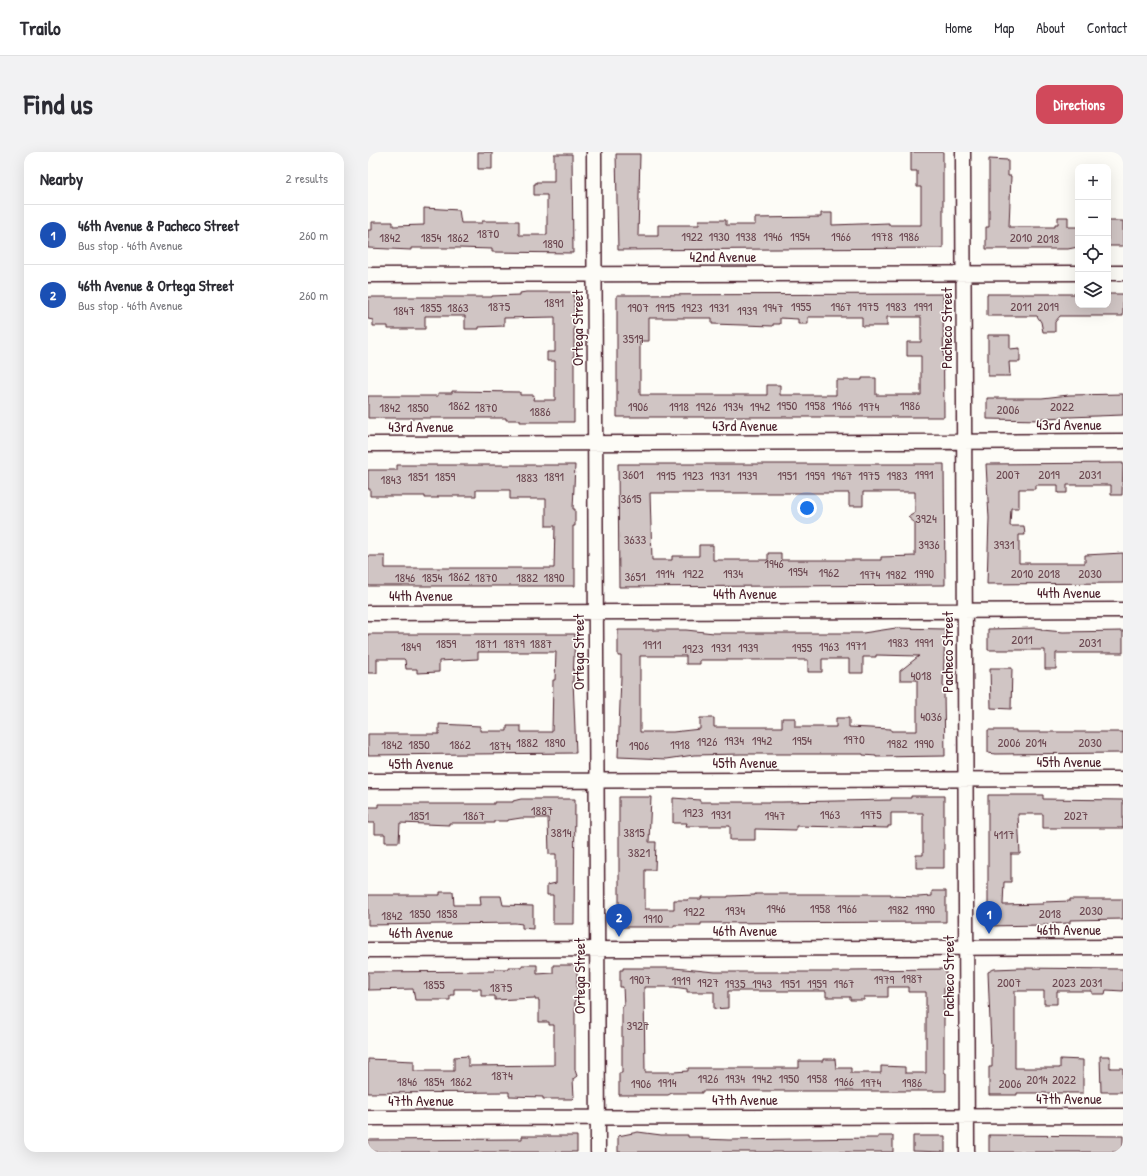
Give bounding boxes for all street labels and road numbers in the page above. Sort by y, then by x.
street label: 42nd Avenue [690,246,756,267]
street label: Pacheco Street [936,286,957,369]
street label: Ortega Street [567,289,588,366]
street label: 43rd Avenue [1036,414,1102,435]
street label: 43rd Avenue [712,415,778,436]
street label: 43rd Avenue [388,416,454,437]
street label: 44th Avenue [1037,582,1101,603]
street label: 44th Avenue [713,583,777,604]
street label: 44th Avenue [389,585,453,606]
street label: Pacheco Street [937,610,958,693]
street label: Ortega Street [568,613,589,690]
street label: 45th Avenue [1037,751,1101,772]
street label: 45th Avenue [713,752,777,773]
street label: 45th Avenue [389,753,453,774]
street label: 46th Avenue [1037,919,1101,940]
street label: 46th Avenue [713,920,777,941]
street label: 46th Avenue [389,922,453,943]
street label: Pacheco Street [938,934,959,1017]
street label: Ortega Street [569,937,590,1014]
street label: 47th Avenue [1036,1088,1102,1109]
street label: 47th Avenue [712,1089,778,1110]
street label: 47th Avenue [388,1090,454,1111]

